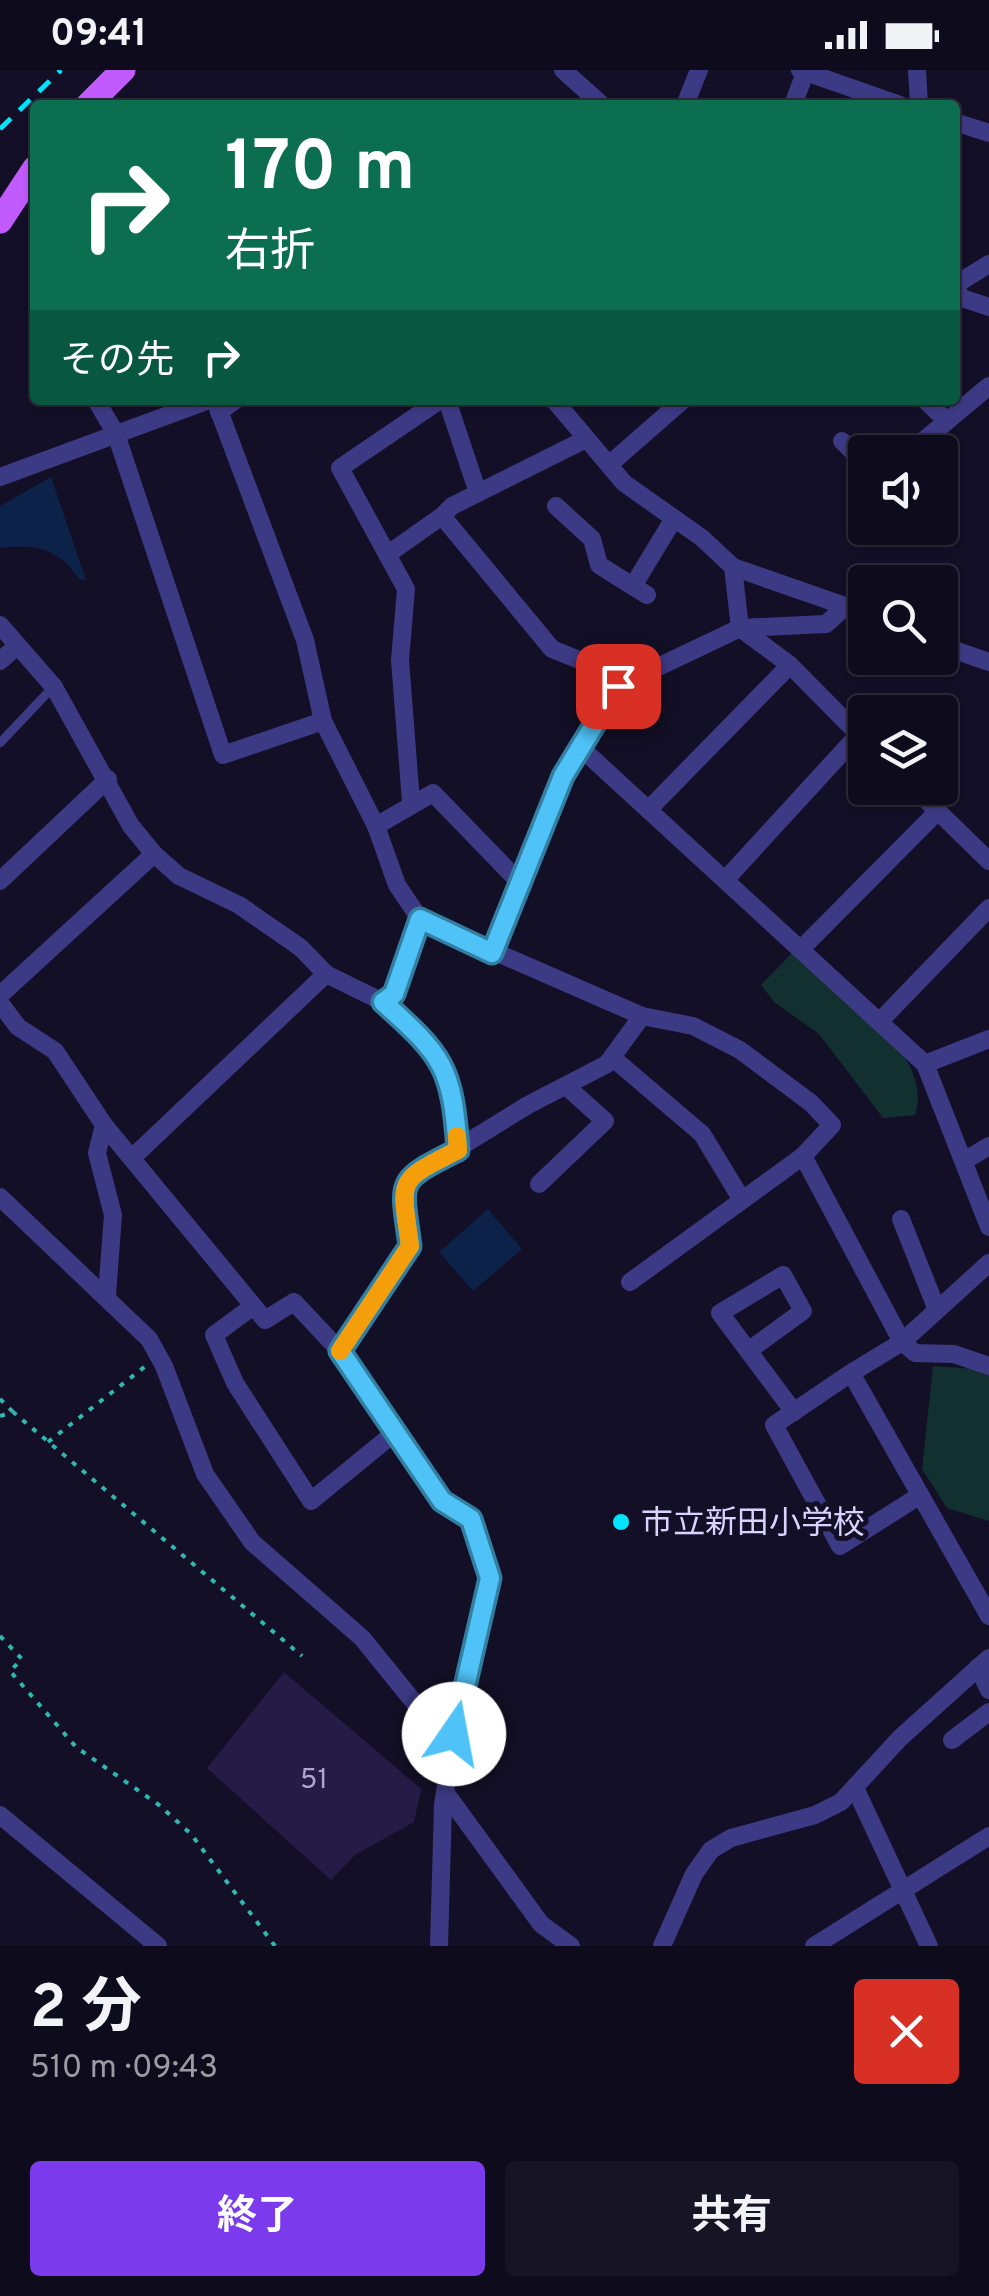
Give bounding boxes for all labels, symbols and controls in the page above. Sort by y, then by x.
text: 09:41 [50,11,147,60]
text: 170 m [225,126,415,215]
icon: right [60,140,190,270]
text: 右折 [225,225,315,282]
icon: right [194,330,249,385]
text: その先 [60,338,174,387]
map controls [848,435,958,805]
button: sound [848,435,958,545]
button: search [848,565,958,675]
pin [576,644,661,729]
icon: arrive [591,659,646,714]
button: layers [848,695,958,805]
place label: 市立新田小学校 [641,1505,865,1545]
marker: 市立新田小学校 [610,1511,632,1533]
position arrow [402,1682,506,1786]
house number: 51 [300,1763,328,1799]
text: 2 分 [30,1973,142,2049]
button: close [854,1979,959,2084]
text: 510 m · 09:43 [30,2049,218,2089]
button: 終了 [30,2161,485,2276]
button: 共有 [505,2161,959,2276]

